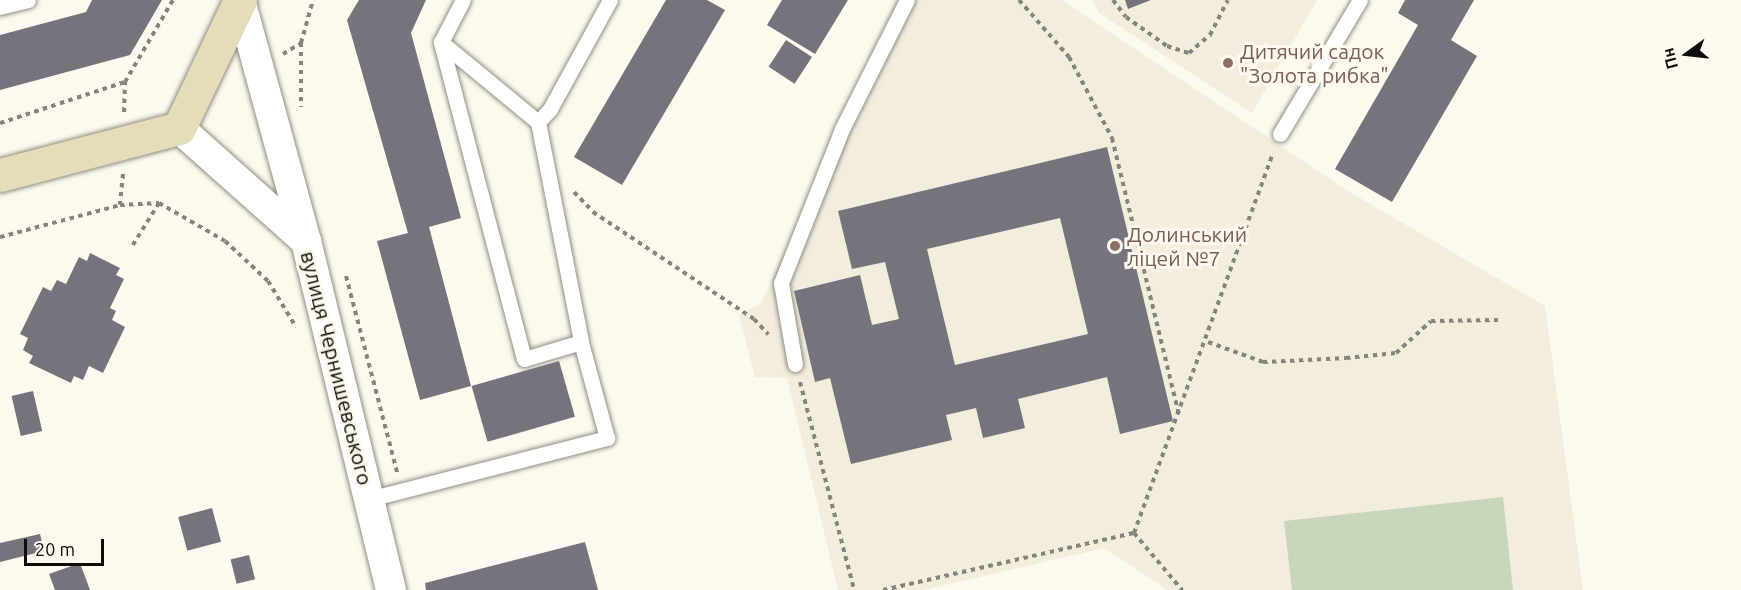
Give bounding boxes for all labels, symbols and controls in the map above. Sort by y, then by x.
north arrow [1657,24,1717,84]
place label: Дитячий садок "Золота рибка" [1240,38,1389,88]
text: Пн [1658,46,1681,71]
marker: Дитячий садок "Золота рибка" [1221,56,1235,70]
place label: Долинський ліцей №7 [1127,221,1247,271]
marker: Долинський ліцей №7 [1108,239,1122,253]
street label: вулиця Чернишевського [296,248,378,488]
scale bar [27,527,106,565]
text: 20 m [35,539,75,559]

